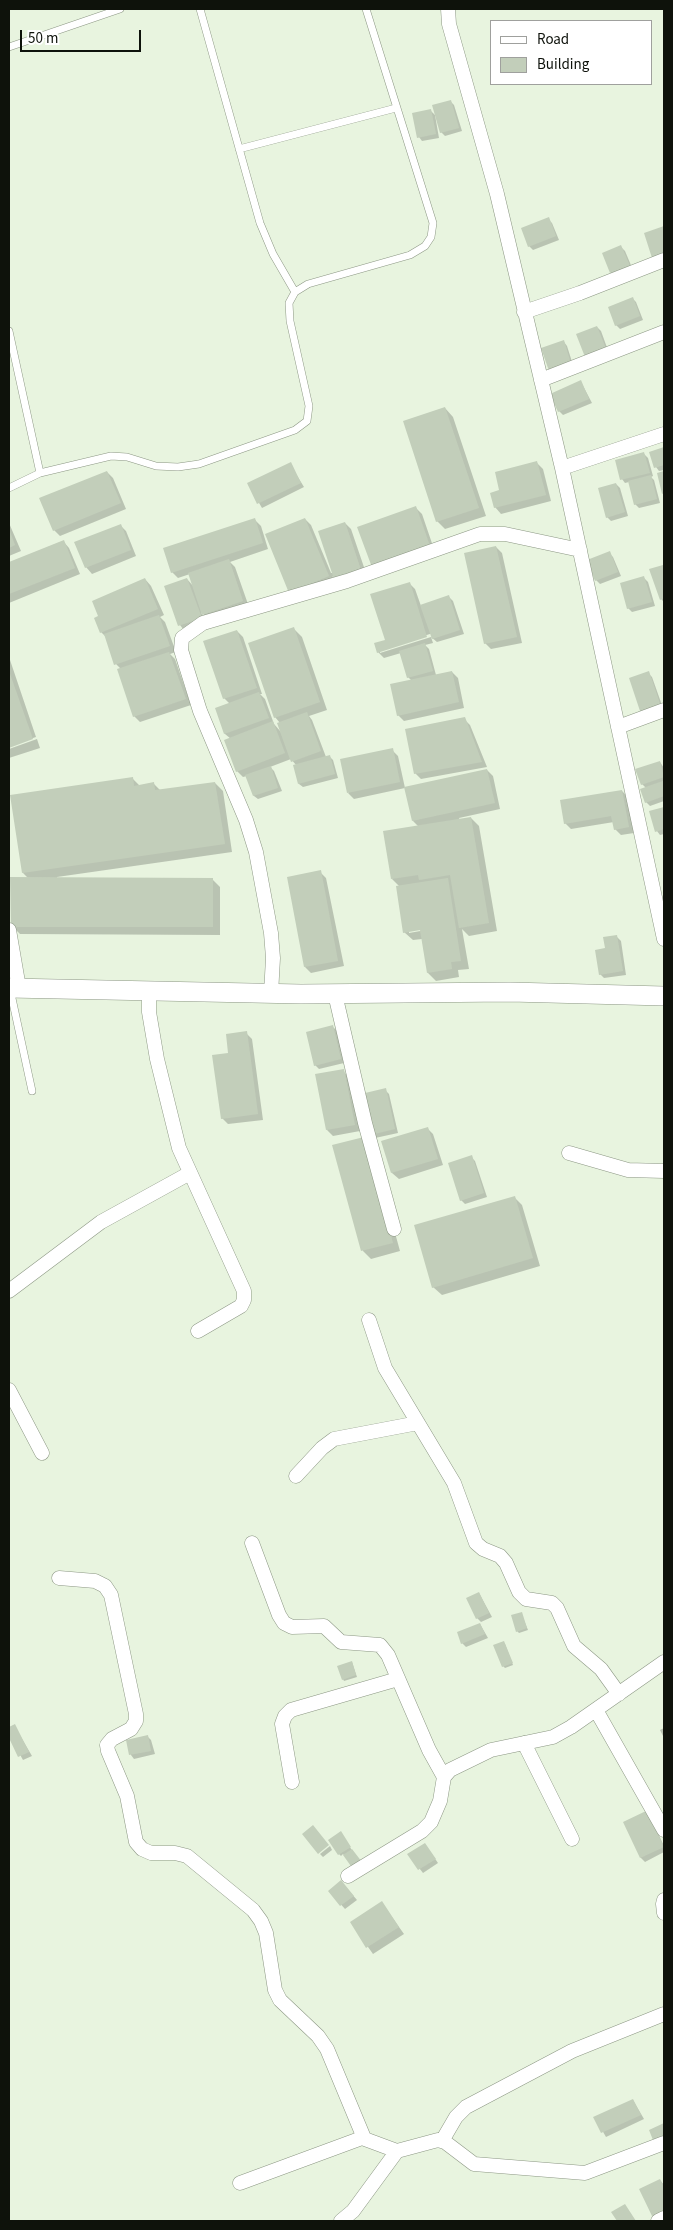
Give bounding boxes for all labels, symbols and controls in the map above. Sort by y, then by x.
scale bar [22,20,144,52]
legend [490,20,653,85]
text: 50 m [28,28,58,49]
text: Road [537,29,569,50]
text: Building [537,54,589,75]

